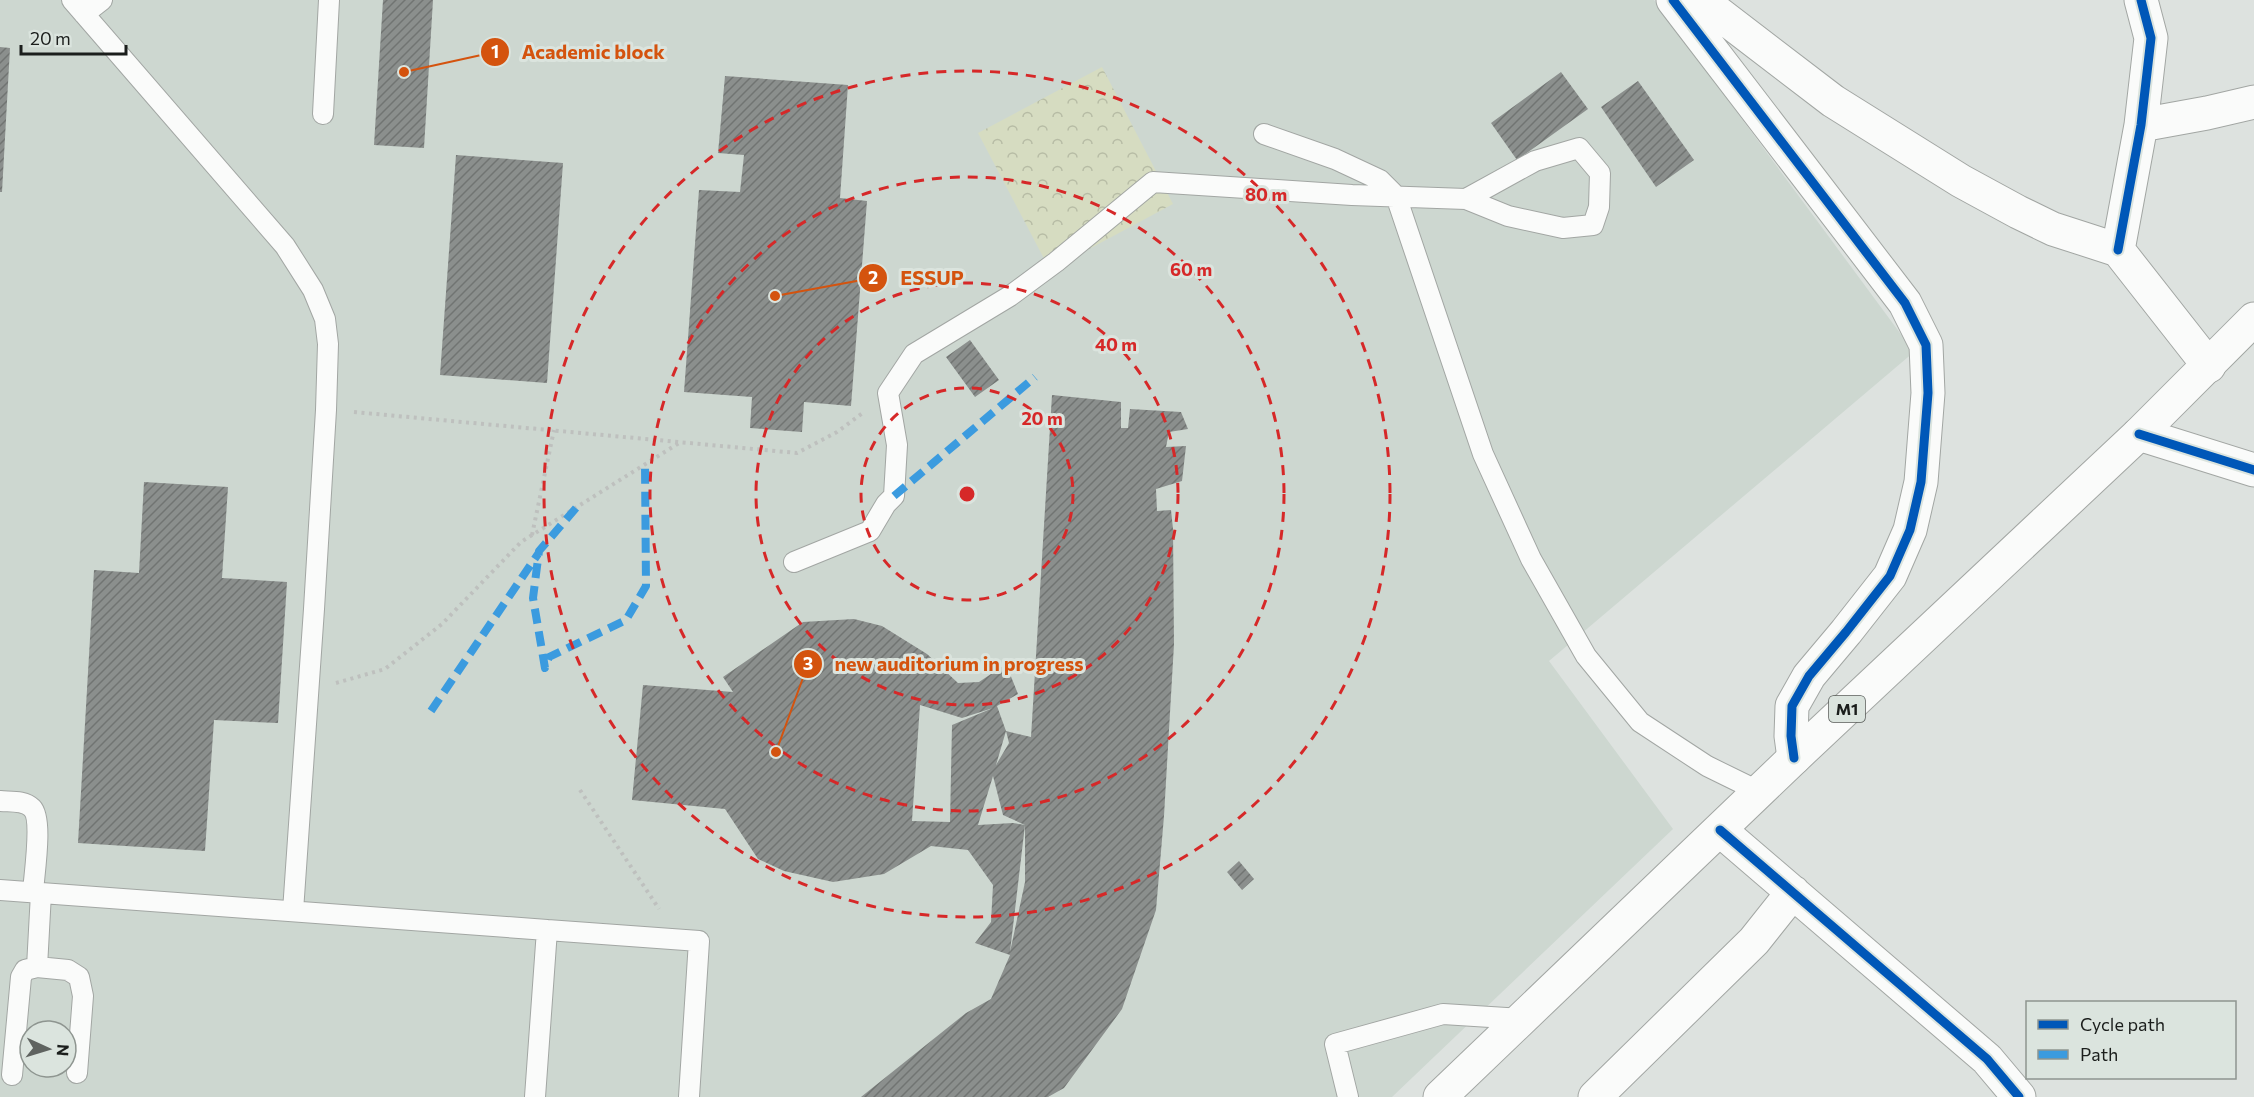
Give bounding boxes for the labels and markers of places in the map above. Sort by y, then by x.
callout: Academic block [480,33,677,71]
callout: ESSUP [858,259,975,297]
centre of rings [957,484,977,504]
callout: new auditorium in progress [793,645,1096,683]

